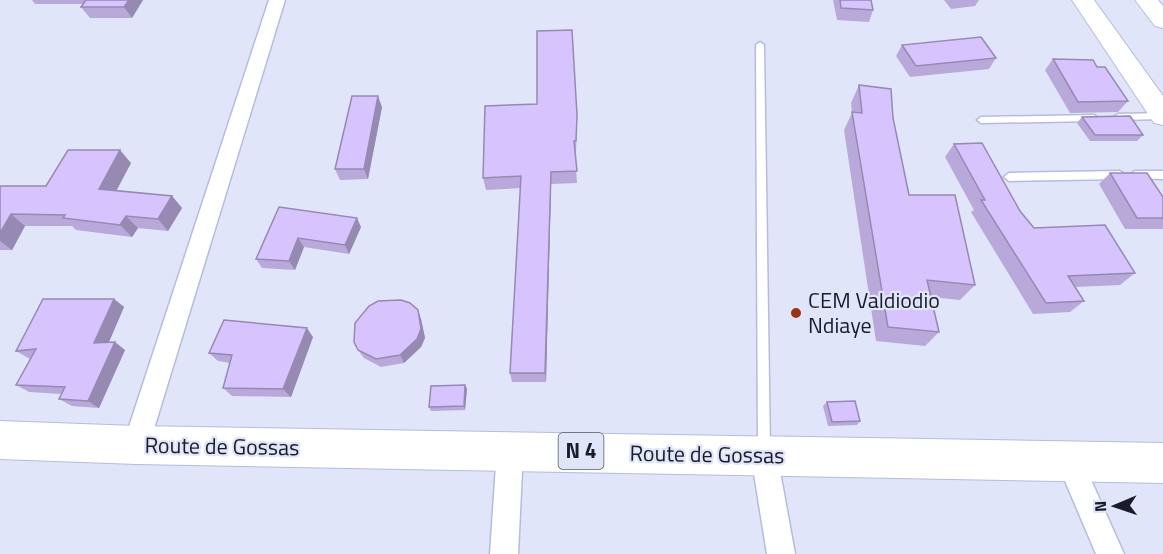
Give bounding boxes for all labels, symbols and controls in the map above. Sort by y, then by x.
place label: CEM Valdiodio Ndiaye [808,283,940,342]
marker: CEM Valdiodio Ndiaye [789,306,803,320]
street label: Route de Gossas [144,428,300,464]
road number: N 4 [558,433,604,469]
street label: Route de Gossas [629,436,785,472]
north arrow [1085,476,1145,536]
text: N [1088,501,1112,512]

